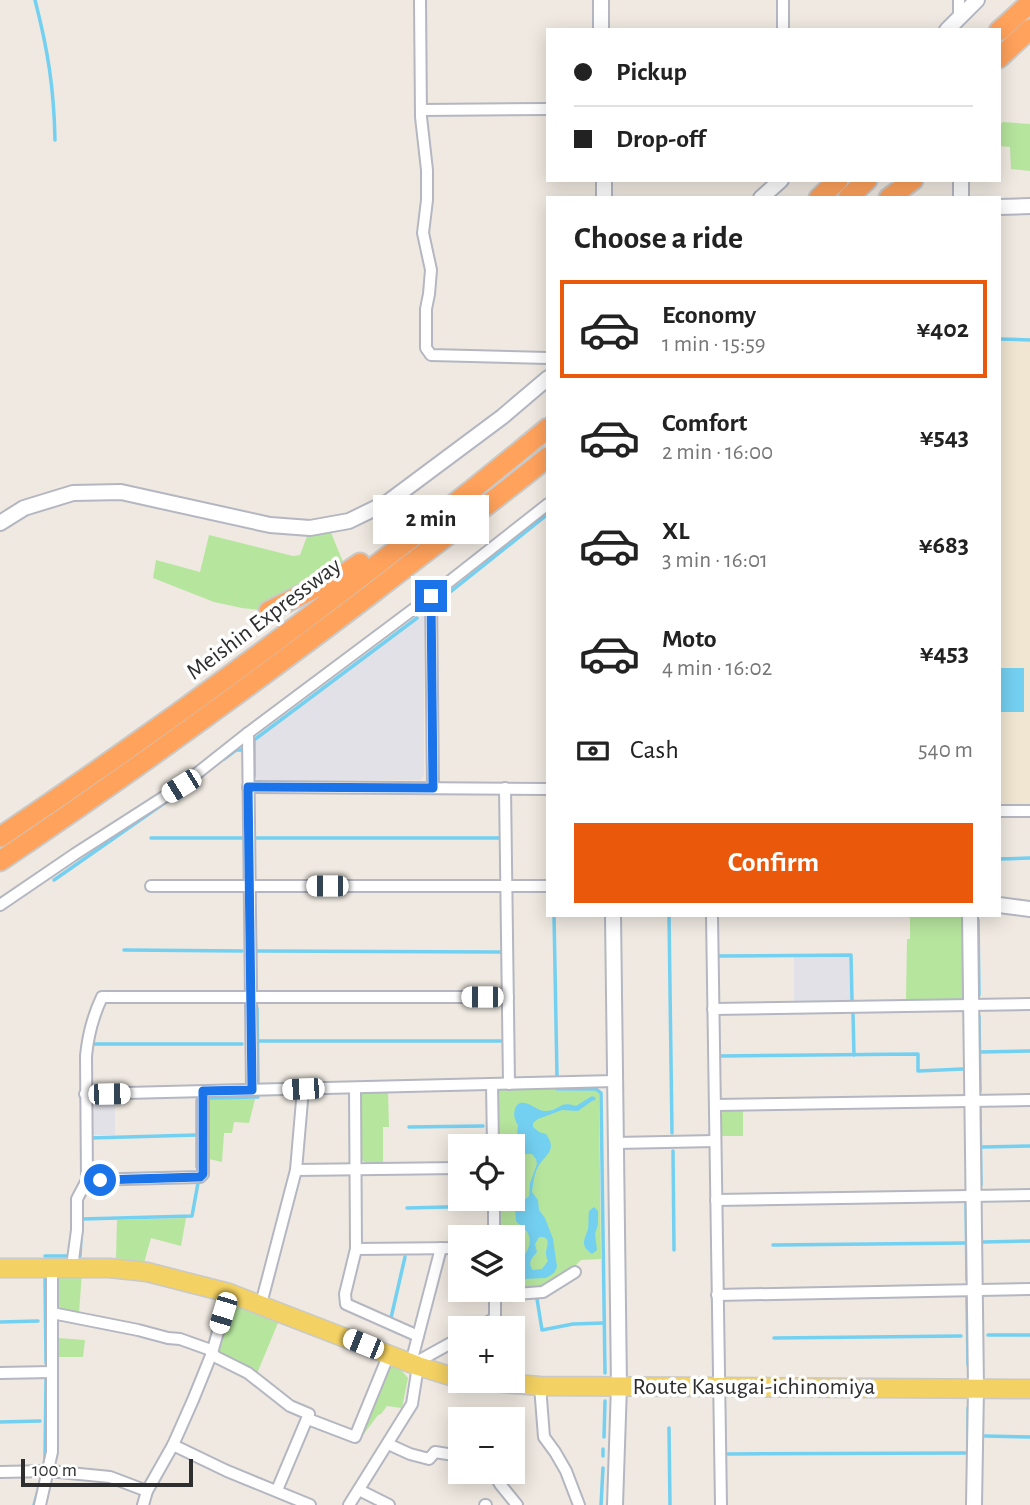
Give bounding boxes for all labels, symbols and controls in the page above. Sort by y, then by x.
text: Pickup [616,59,687,85]
text: Drop-off [616,126,705,152]
text: Choose a ride [574,222,743,254]
icon: car [578,298,641,361]
text: Economy [662,302,756,328]
text: ¥402 [916,316,969,342]
text: 1 min · 15:59 [662,333,766,356]
icon: car [578,406,641,469]
text: Comfort [662,410,747,436]
text: ¥543 [920,424,969,450]
text: 2 min · 16:00 [662,441,773,464]
callout: 2 min [373,494,489,544]
text: 2 min [405,508,457,531]
icon: car [578,514,641,577]
text: XL [662,518,689,544]
text: ¥683 [919,532,969,558]
text: 3 min · 16:01 [662,549,768,572]
street label: Meishin Expressway [182,553,346,685]
route end [415,580,447,612]
icon: car [578,622,641,685]
text: Moto [662,626,717,652]
text: ¥453 [920,640,969,666]
text: 4 min · 16:02 [662,657,772,680]
icon: cash [574,732,612,770]
text: Cash [630,737,679,763]
text: 540 m [918,739,973,762]
car [158,766,205,806]
button: Confirm [574,823,973,903]
car [307,876,349,897]
car [462,987,504,1008]
car [282,1078,325,1100]
car [88,1083,131,1105]
map controls [448,1134,525,1484]
button: locate [448,1134,525,1211]
route start [84,1164,116,1196]
button: layers [448,1225,525,1302]
car [207,1290,240,1336]
button: + [448,1316,525,1393]
car [340,1326,387,1362]
street label: Route Kasugai-ichinomiya [633,1375,875,1399]
button: − [448,1407,525,1484]
scale bar [21,1456,192,1488]
text: 100 m [32,1461,77,1480]

